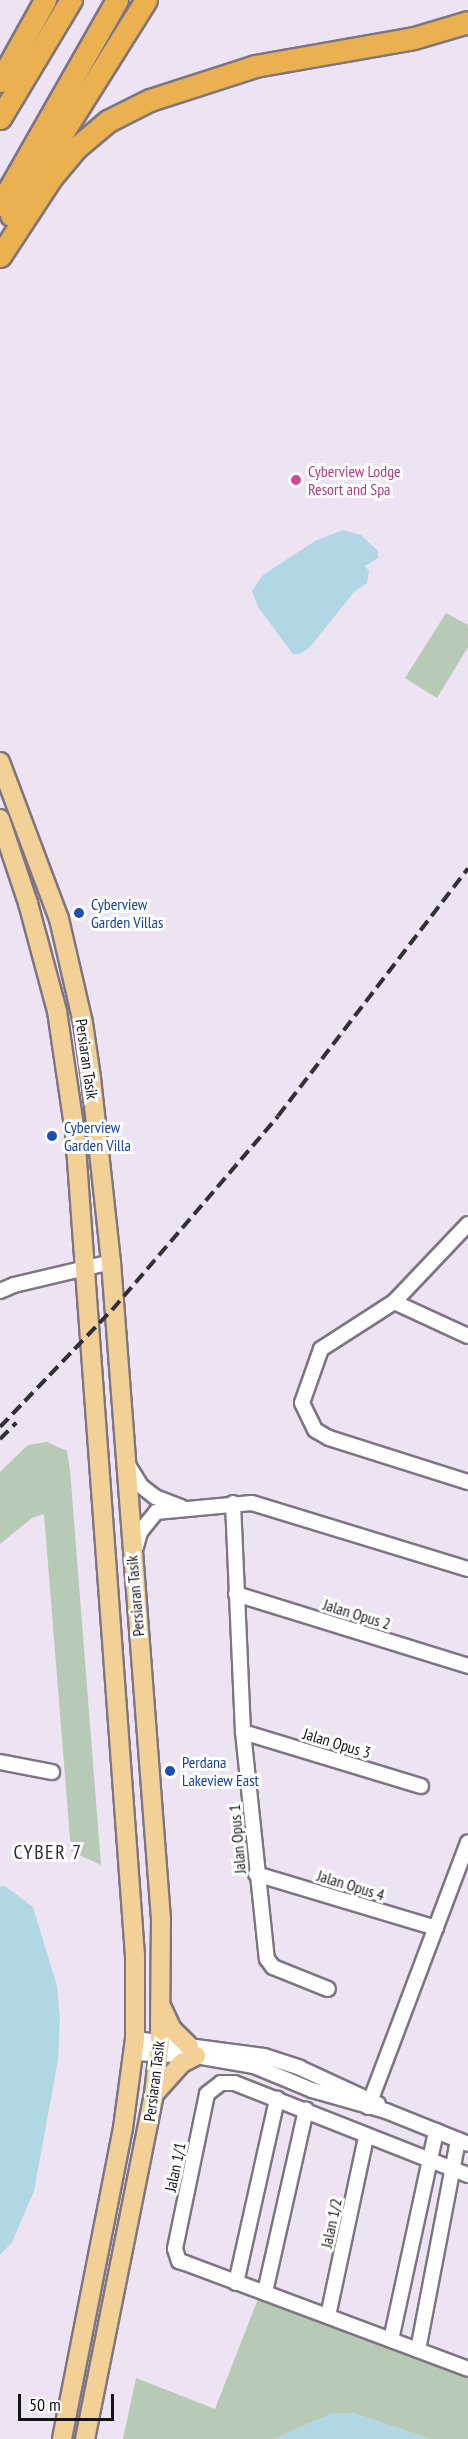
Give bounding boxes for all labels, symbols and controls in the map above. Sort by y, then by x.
place label: Cyberview Lodge Resort and Spa [308,461,401,499]
marker: Cyberview Lodge Resort and Spa [289,473,303,487]
place label: Cyberview Garden Villas [91,894,164,932]
marker: Cyberview Garden Villas [72,906,86,920]
street label: Persiaran Tasik [72,1017,102,1101]
place label: Cyberview Garden Villa [64,1117,131,1155]
marker: Cyberview Garden Villa [45,1129,59,1143]
street label: Persiaran Tasik [122,1555,148,1637]
street label: Jalan Opus 2 [321,1595,393,1633]
street label: Jalan Opus 3 [301,1724,373,1762]
place label: Perdana Lakeview East [182,1752,259,1790]
marker: Perdana Lakeview East [163,1764,177,1778]
street label: Jalan Opus 1 [224,1804,250,1874]
district label: CYBER 7 [14,1840,82,1864]
street label: Jalan Opus 4 [315,1866,387,1904]
street label: Persiaran Tasik [140,2039,168,2123]
street label: Jalan 1/1 [160,2141,190,2193]
street label: Jalan 1/2 [316,2197,346,2249]
scale bar [21,2382,117,2420]
text: 50 m [29,2393,61,2416]

